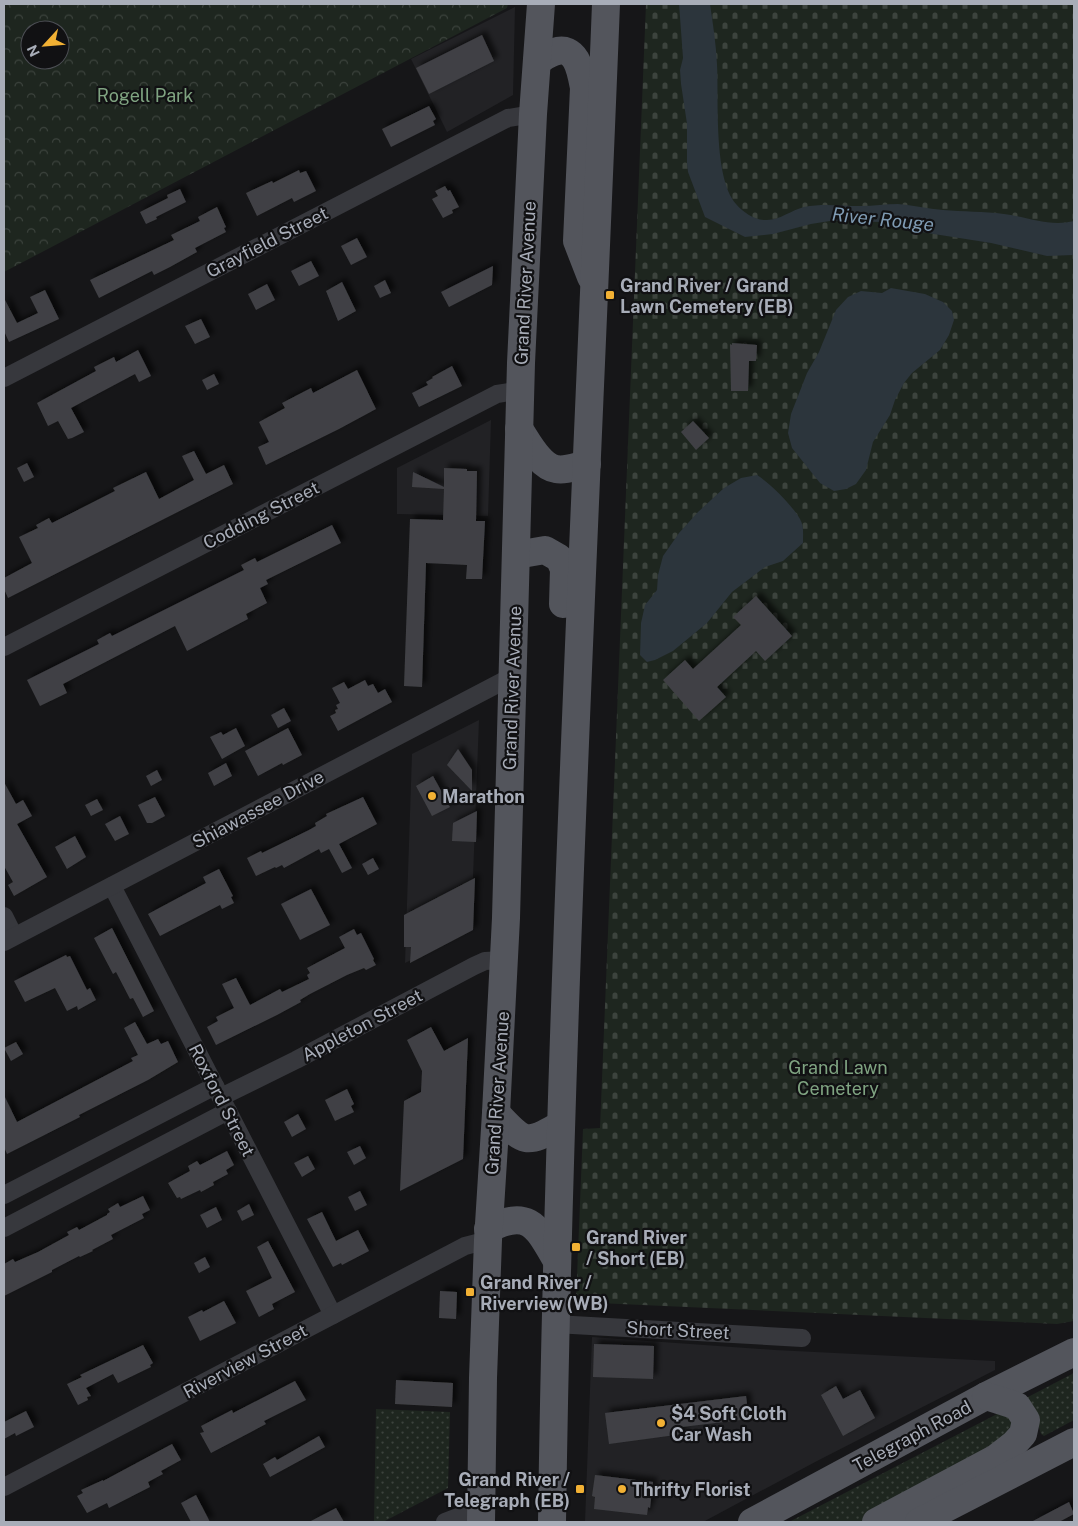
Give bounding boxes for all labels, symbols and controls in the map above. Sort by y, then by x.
north arrow [20,20,70,70]
text: N [24,42,43,59]
park label: Rogell Park [97,85,193,106]
street label: Grand River Avenue [510,200,540,366]
street label: Grayfield Street [203,202,331,282]
water label: River Rouge [831,203,935,235]
place label: Grand River / Grand Lawn Cemetery (EB) [620,275,794,317]
marker: Grand River / Grand Lawn Cemetery (EB) [604,289,616,301]
street label: Codding Street [200,477,322,553]
street label: Grand River Avenue [499,606,525,770]
street label: Shiawassee Drive [189,765,327,853]
place label: Marathon [442,786,525,807]
marker: Marathon [426,790,438,802]
street label: Appleton Street [298,984,426,1066]
street label: Grand River Avenue [481,1010,513,1176]
street label: Roxford Street [185,1040,259,1160]
park label: Grand Lawn Cemetery [788,1057,888,1099]
place label: Grand River / Short (EB) [586,1227,688,1269]
marker: Grand River / Short (EB) [570,1241,582,1253]
place label: Grand River / Riverview (WB) [480,1272,609,1314]
marker: Grand River / Riverview (WB) [464,1286,476,1298]
street label: Short Street [626,1317,730,1343]
street label: Riverview Street [179,1319,311,1403]
street label: Telegraph Road [849,1396,975,1476]
place label: $4 Soft Cloth Car Wash [671,1403,787,1445]
marker: $4 Soft Cloth Car Wash [655,1417,667,1429]
place label: Grand River / Telegraph (EB) [444,1469,570,1511]
place label: Thrifty Florist [632,1479,750,1500]
marker: Grand River / Telegraph (EB) [574,1483,586,1495]
marker: Thrifty Florist [616,1483,628,1495]

